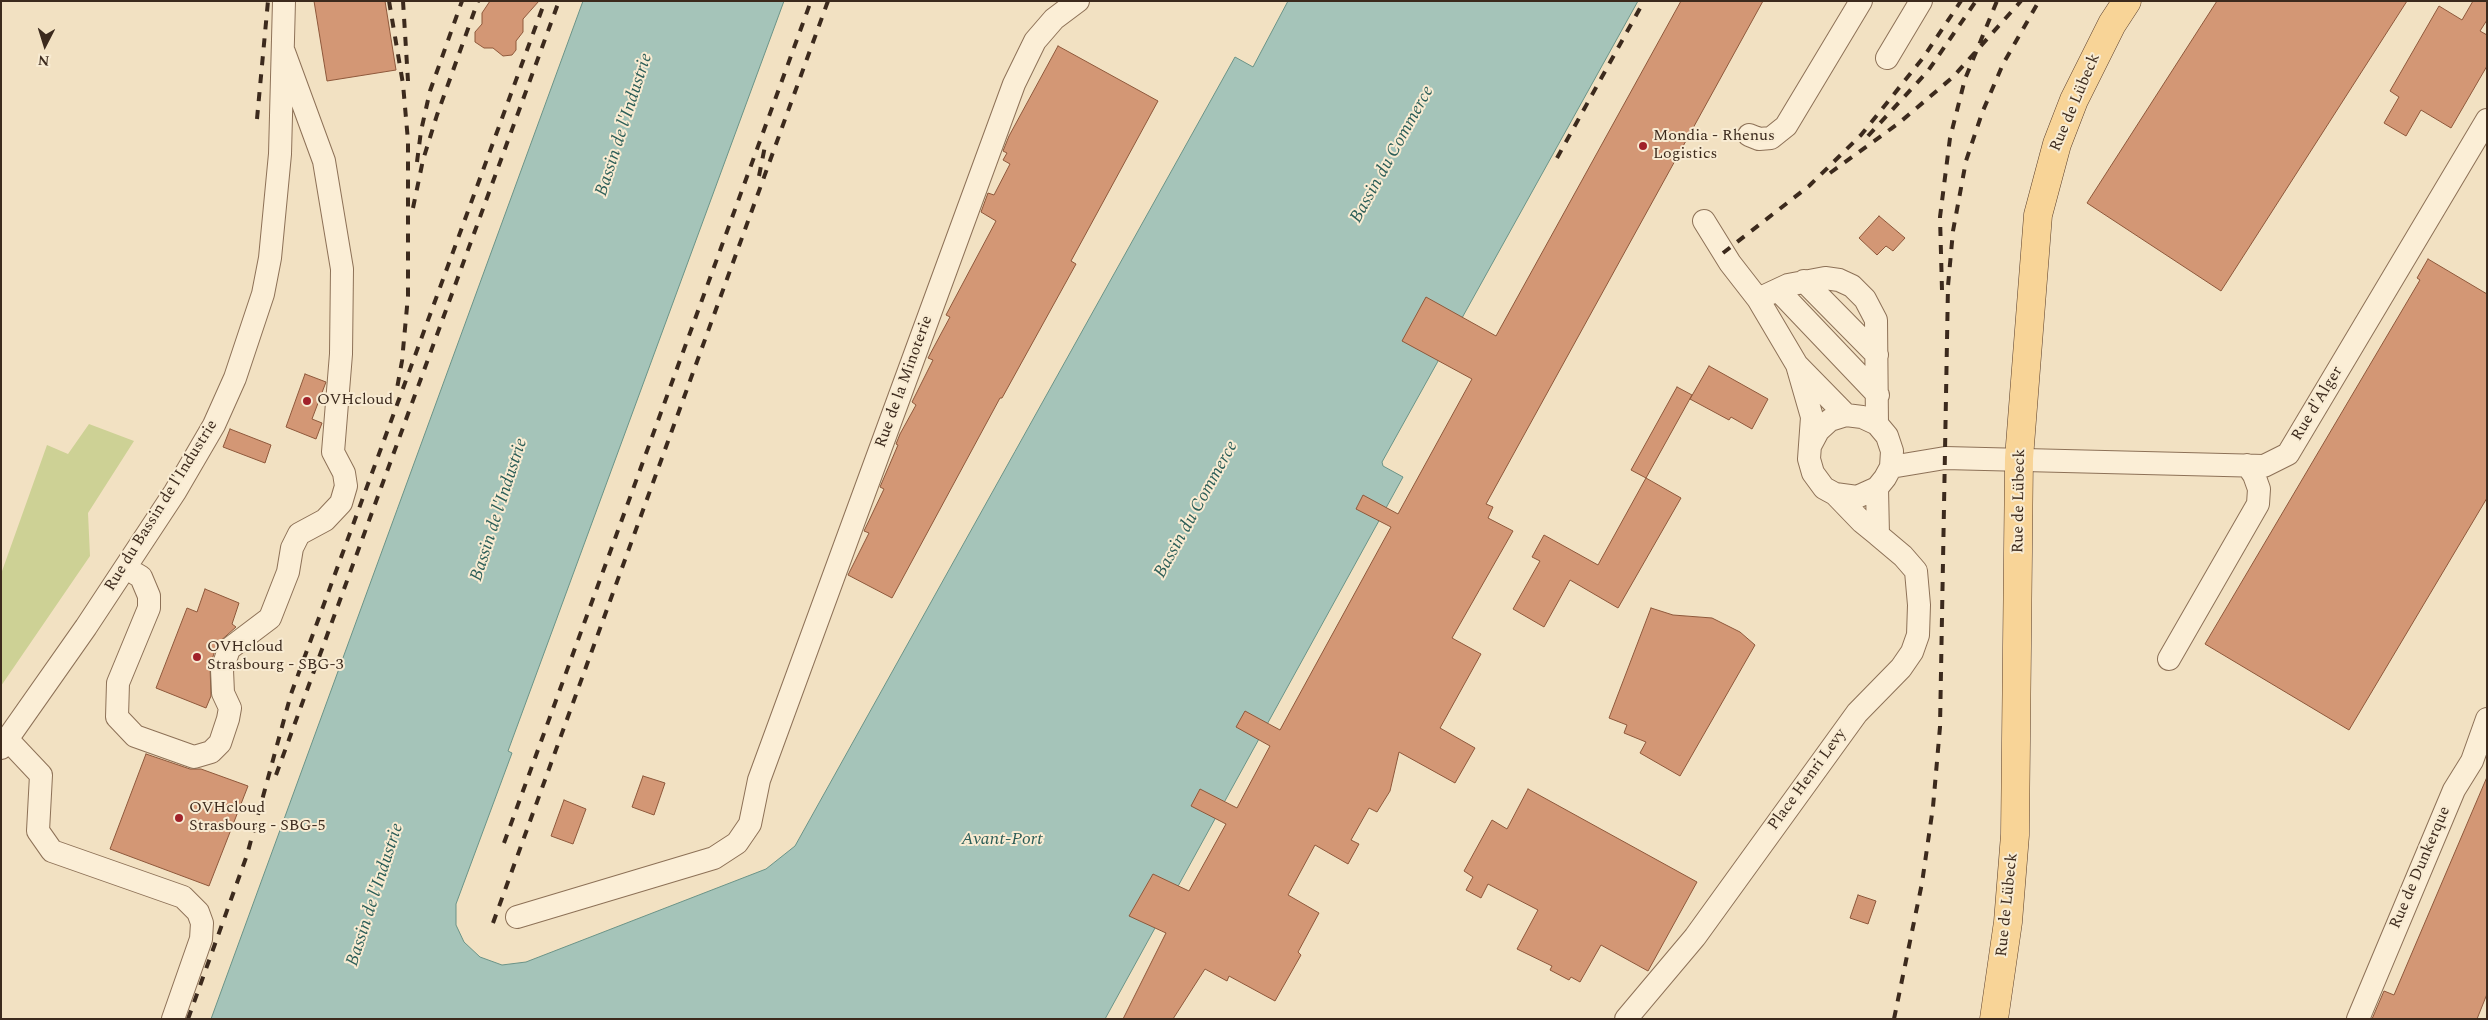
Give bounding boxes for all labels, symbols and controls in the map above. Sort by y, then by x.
north arrow [20,20,70,70]
text: N [37,49,50,71]
water label: Bassin de l'Industrie [592,51,658,199]
street label: Rue de Lübeck [2047,51,2105,155]
water label: Bassin du Commerce [1346,83,1440,227]
place label: Mondia - Rhenus Logistics [1653,127,1775,165]
marker: Mondia - Rhenus Logistics [1637,140,1649,152]
street label: Rue de la Minoterie [872,313,938,451]
street label: Rue d'Alger [2288,363,2348,445]
place label: OVHcloud [317,391,393,411]
marker: OVHcloud [301,395,313,407]
street label: Rue du Bassin de l'Industrie [101,417,223,595]
water label: Bassin de l'Industrie [467,436,533,584]
water label: Bassin du Commerce [1150,438,1244,582]
street label: Rue de Lübeck [2009,449,2031,553]
place label: OVHcloud Strasbourg - SBG-3 [207,638,344,676]
marker: OVHcloud Strasbourg - SBG-3 [191,651,203,663]
street label: Place Henri Levy [1765,726,1851,834]
place label: OVHcloud Strasbourg - SBG-5 [189,799,326,837]
street label: Rue de Dunkerque [2387,804,2455,932]
marker: OVHcloud Strasbourg - SBG-5 [173,812,185,824]
water label: Bassin de l'Industrie [343,821,409,969]
water label: Avant-Port [961,829,1043,851]
street label: Rue de Lübeck [1993,852,2023,958]

